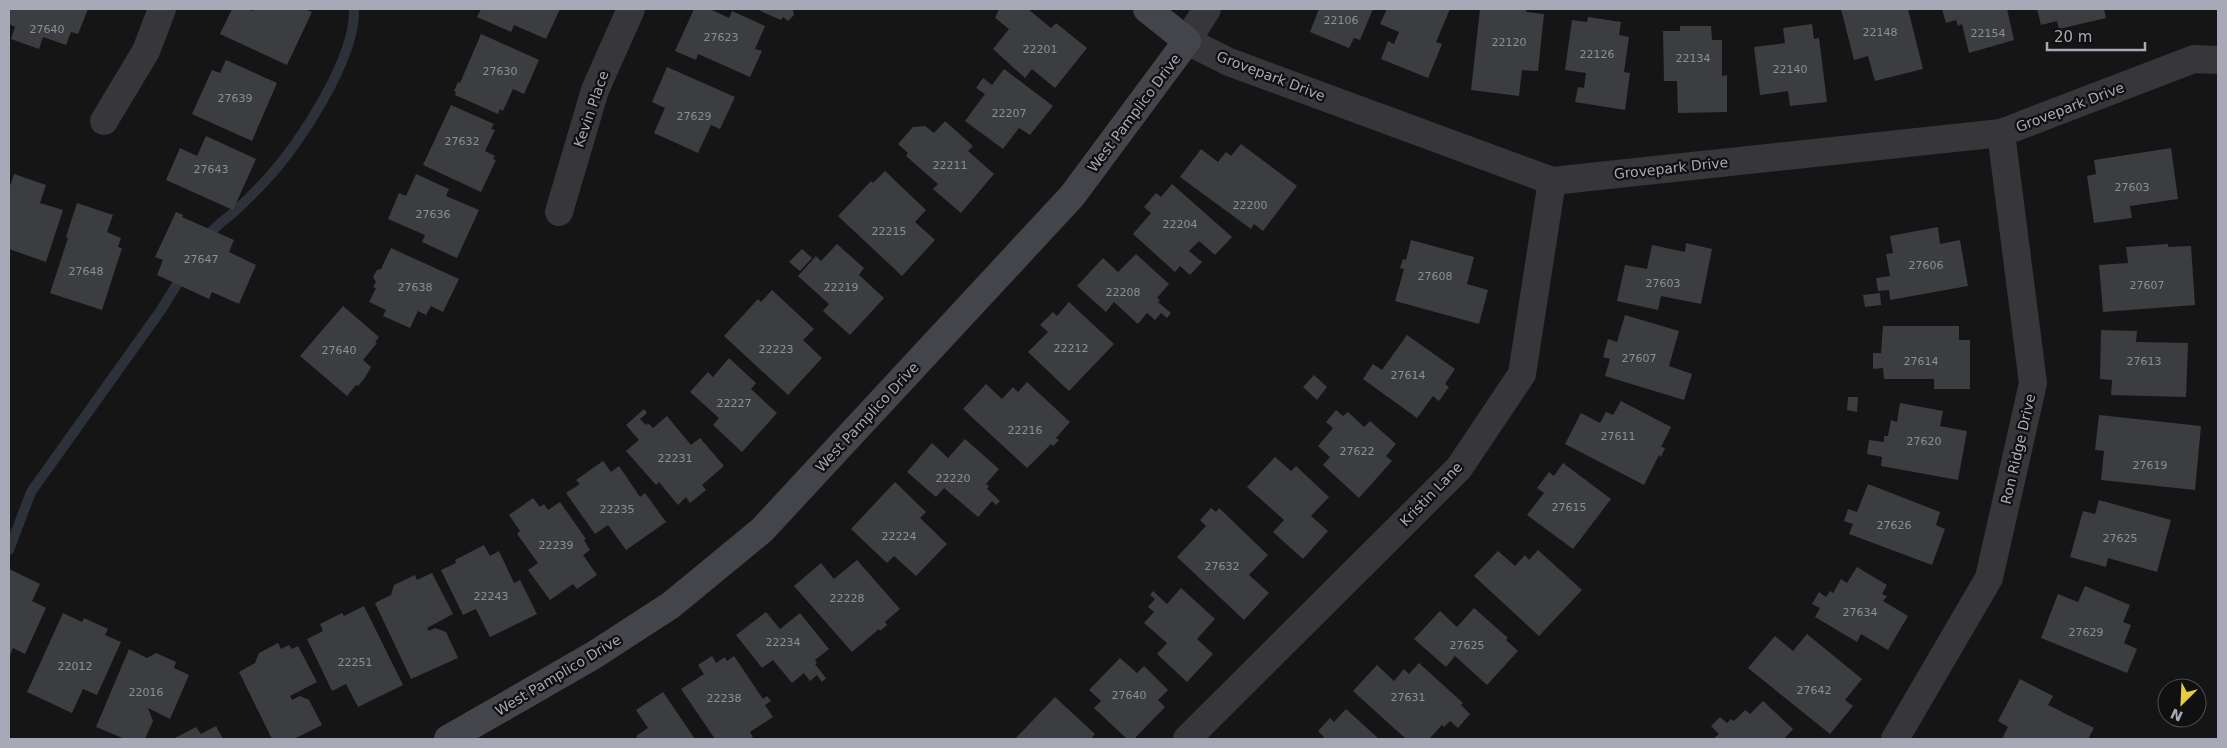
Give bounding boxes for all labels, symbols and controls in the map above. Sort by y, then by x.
house number: 22106 [1324,14,1359,27]
scale bar [2047,20,2144,52]
house number: 27640 [30,23,65,36]
house number: 22148 [1863,26,1898,39]
house number: 22154 [1971,27,2006,40]
text: 20 m [2054,28,2092,46]
house number: 27623 [704,31,739,44]
house number: 22120 [1492,36,1527,49]
house number: 22201 [1023,43,1058,56]
street label: Grovepark Drive [1215,48,1327,104]
house number: 22126 [1580,48,1615,61]
street label: West Pamplico Drive [1084,51,1184,175]
house number: 22134 [1676,52,1711,65]
house number: 22140 [1773,63,1808,76]
house number: 27630 [483,65,518,78]
street label: Kevin Place [570,69,612,149]
street label: Grovepark Drive [2014,79,2126,135]
house number: 27639 [218,92,253,105]
house number: 22207 [992,107,1027,120]
house number: 27629 [677,110,712,123]
house number: 27632 [445,135,480,148]
street label: Grovepark Drive [1613,154,1729,182]
house number: 22211 [933,159,968,172]
house number: 27643 [194,163,229,176]
house number: 27603 [2115,181,2150,194]
house number: 22200 [1233,199,1268,212]
house number: 27636 [416,208,451,221]
house number: 22204 [1163,218,1198,231]
house number: 22215 [872,225,907,238]
house number: 27647 [184,253,219,266]
house number: 27606 [1909,259,1944,272]
house number: 27648 [69,265,104,278]
house number: 27608 [1418,270,1453,283]
house number: 27603 [1646,277,1681,290]
house number: 27607 [2130,279,2165,292]
house number: 27638 [398,281,433,294]
house number: 22219 [824,281,859,294]
house number: 22208 [1106,286,1141,299]
house number: 22212 [1054,342,1089,355]
house number: 22223 [759,343,794,356]
house number: 27640 [322,344,357,357]
house number: 27607 [1622,352,1657,365]
house number: 27614 [1904,355,1939,368]
house number: 27613 [2127,355,2162,368]
street label: West Pamplico Drive [812,359,922,475]
house number: 27614 [1391,369,1426,382]
street label: Ron Ridge Drive [1998,392,2038,506]
house number: 22227 [717,397,752,410]
house number: 22216 [1008,424,1043,437]
house number: 27611 [1601,430,1636,443]
house number: 27620 [1907,435,1942,448]
house number: 27622 [1340,445,1375,458]
house number: 22231 [658,452,693,465]
street label: Kristin Lane [1397,459,1465,529]
house number: 27619 [2133,459,2168,472]
house number: 22220 [936,472,971,485]
house number: 27615 [1552,501,1587,514]
house number: 22235 [600,503,635,516]
house number: 27626 [1877,519,1912,532]
house number: 22224 [882,530,917,543]
house number: 27625 [2103,532,2138,545]
house number: 22239 [539,539,574,552]
house number: 27632 [1205,560,1240,573]
house number: 22243 [474,590,509,603]
house number: 22228 [830,592,865,605]
house number: 27634 [1843,606,1878,619]
house number: 27629 [2069,626,2104,639]
street label: West Pamplico Drive [492,631,624,719]
house number: 22234 [766,636,801,649]
house number: 27625 [1450,639,1485,652]
house number: 22251 [338,656,373,669]
house number: 22012 [58,660,93,673]
north arrow [2157,678,2207,728]
house number: 27642 [1797,684,1832,697]
house number: 22016 [129,686,164,699]
house number: 27640 [1112,689,1147,702]
house number: 27631 [1391,691,1426,704]
house number: 22238 [707,692,742,705]
text: N [2168,705,2185,725]

